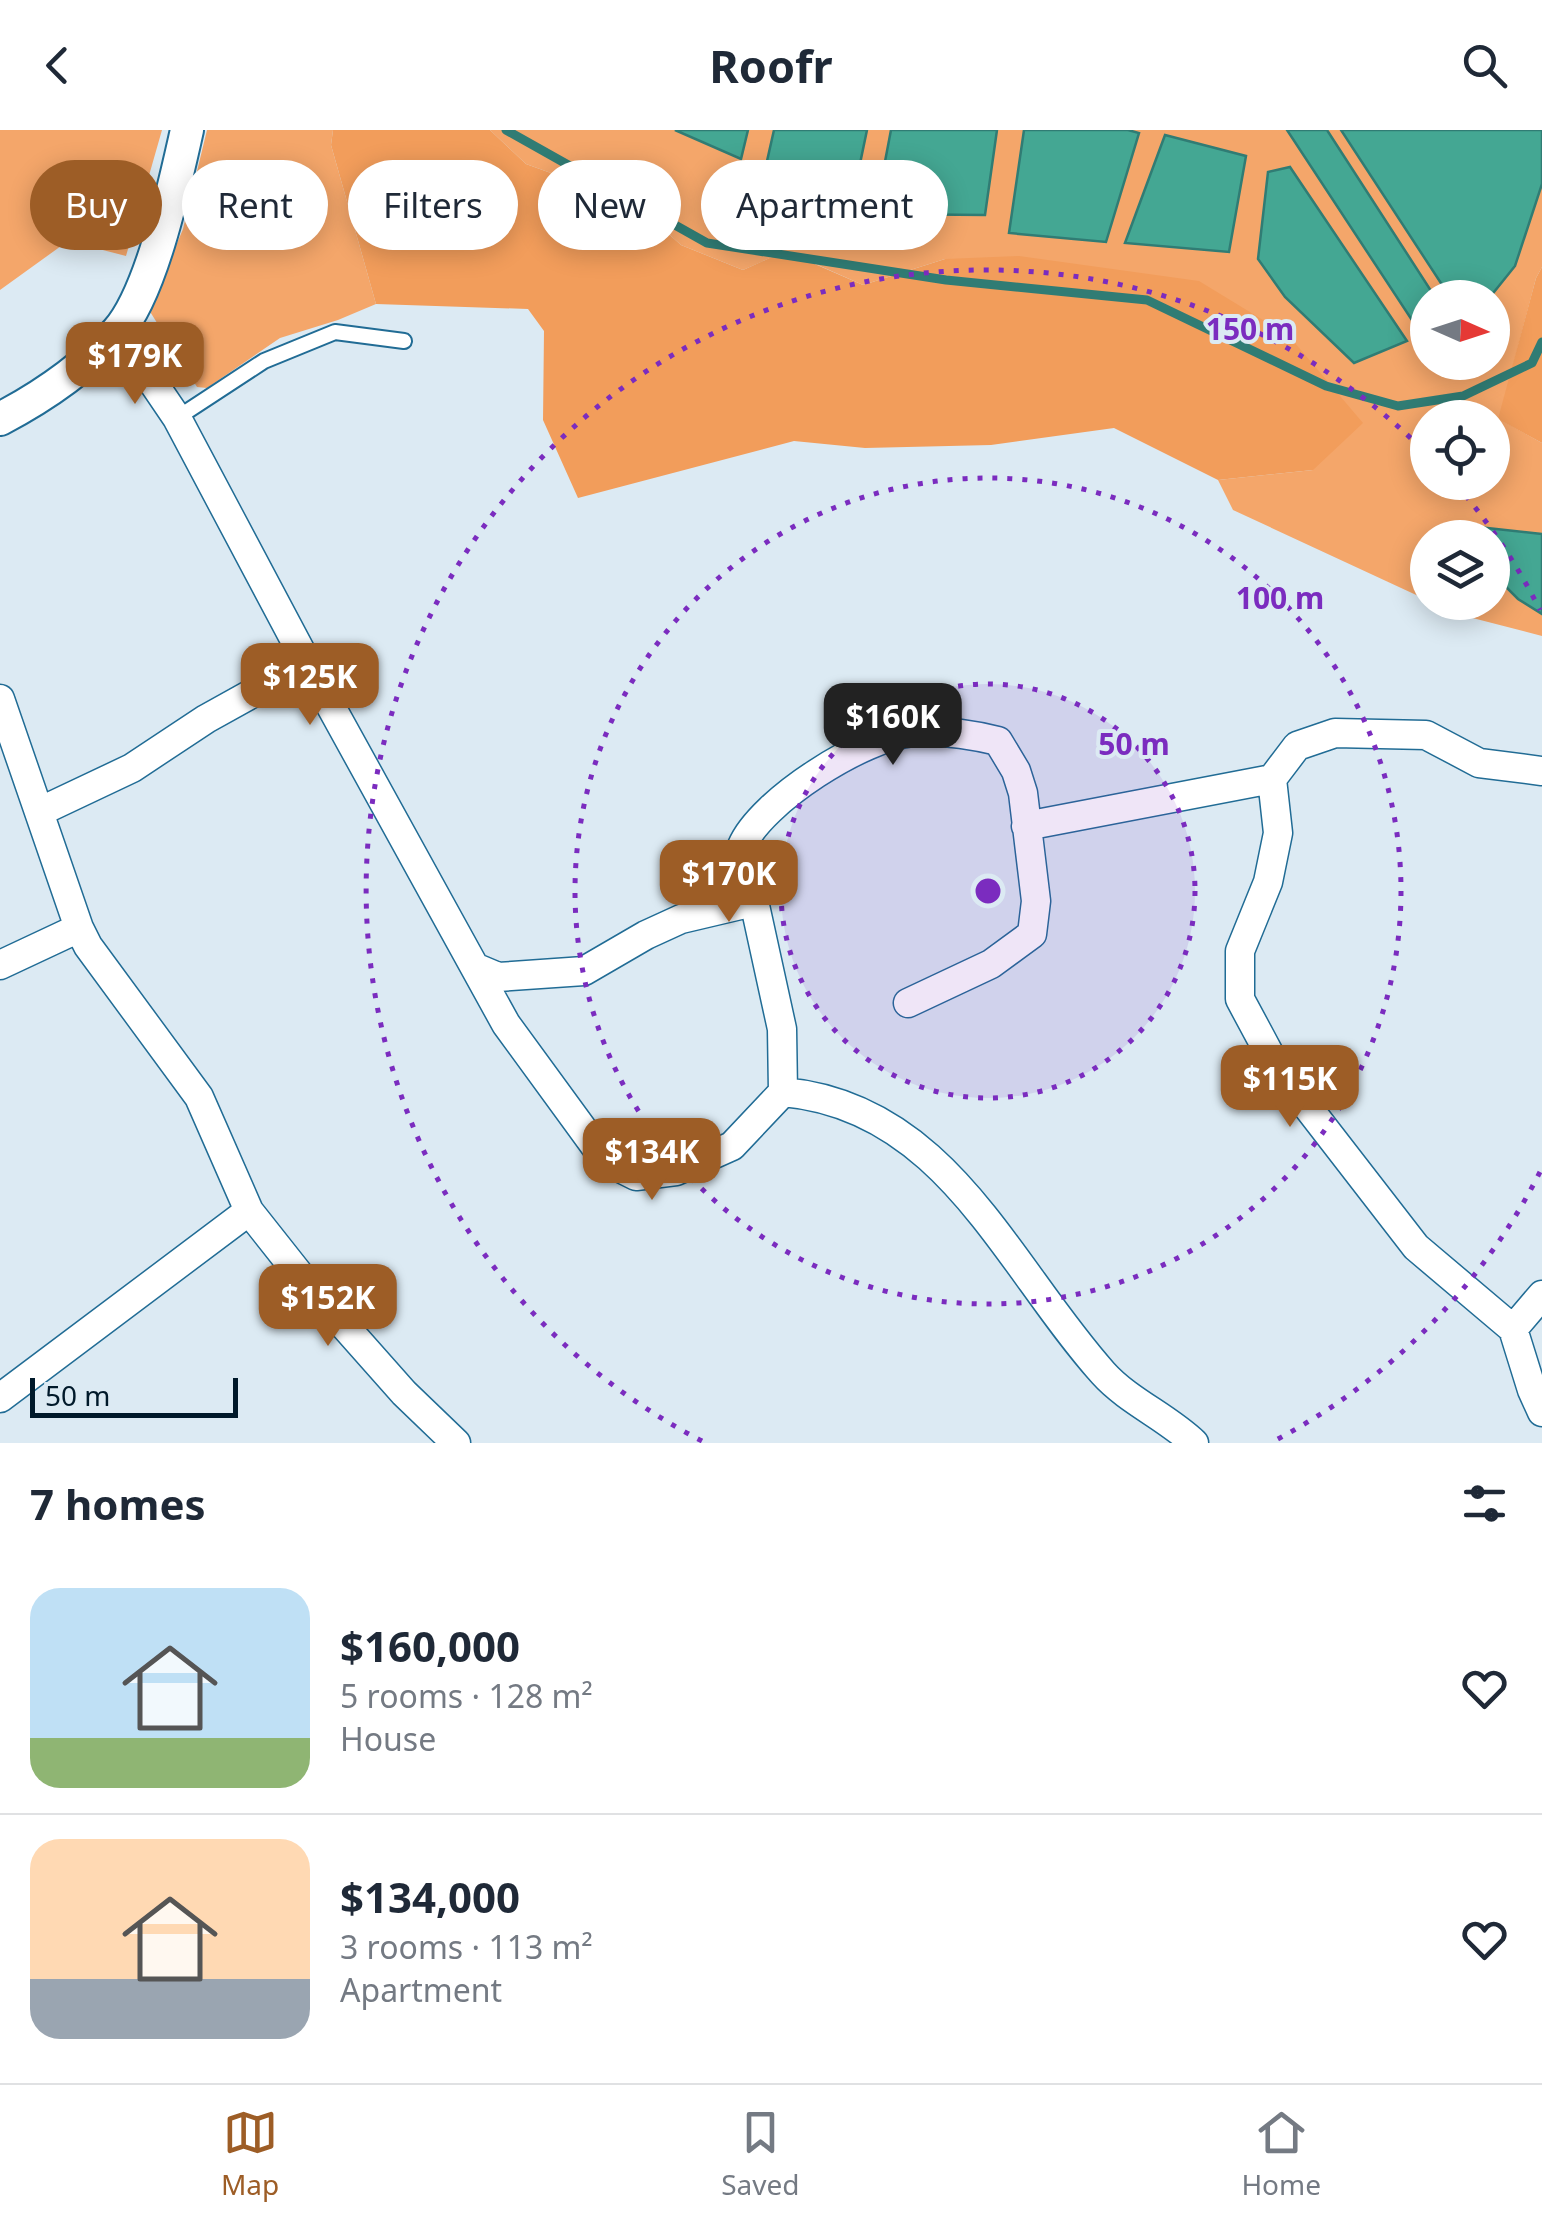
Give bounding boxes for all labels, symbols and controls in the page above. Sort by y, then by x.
text: Roofr [709,35,833,96]
icon: back [30,38,85,93]
icon: search [1457,38,1512,93]
chip: Buy [30,160,162,250]
chip: Rent [182,160,328,250]
chip: Filters [348,160,518,250]
chip: New [538,160,681,250]
chip: Apartment [701,160,948,250]
north arrow [1410,280,1510,380]
map controls [1410,280,1510,620]
text: 150 m [1206,308,1294,349]
pin: $179K [65,322,205,407]
text: $179K [88,333,182,376]
button: locate [1410,400,1510,500]
button: layers [1410,520,1510,620]
text: 100 m [1236,577,1324,618]
pin: $125K [240,643,380,728]
text: $125K [263,654,357,697]
pin: $160K [823,683,963,768]
text: $160K [846,694,940,737]
text: 50 m [1098,723,1170,764]
pin: $170K [659,840,799,925]
text: $170K [682,851,776,894]
centre of rings [970,873,1006,909]
pin: $115K [1220,1045,1360,1130]
text: $115K [1243,1056,1337,1099]
pin: $134K [582,1118,722,1203]
text: $134K [605,1129,699,1172]
pin: $152K [258,1264,398,1349]
text: $152K [281,1275,375,1318]
scale bar [30,1373,238,1418]
text: 50 m [45,1376,111,1414]
text: 7 homes [30,1475,206,1532]
icon: filters [1457,1476,1512,1531]
text: $160,000 [340,1617,520,1674]
icon: home [110,1628,230,1748]
icon: heart [1457,1661,1512,1716]
text: 5 rooms · 128 m² [340,1674,593,1717]
text: House [340,1717,436,1760]
text: $134,000 [340,1868,520,1925]
icon: home [110,1879,230,1999]
icon: heart [1457,1912,1512,1967]
text: 3 rooms · 113 m² [340,1925,593,1968]
text: Apartment [340,1968,502,2011]
tab: Map [221,2105,279,2203]
tab: Saved [721,2105,799,2203]
tab: Home [1241,2105,1321,2203]

